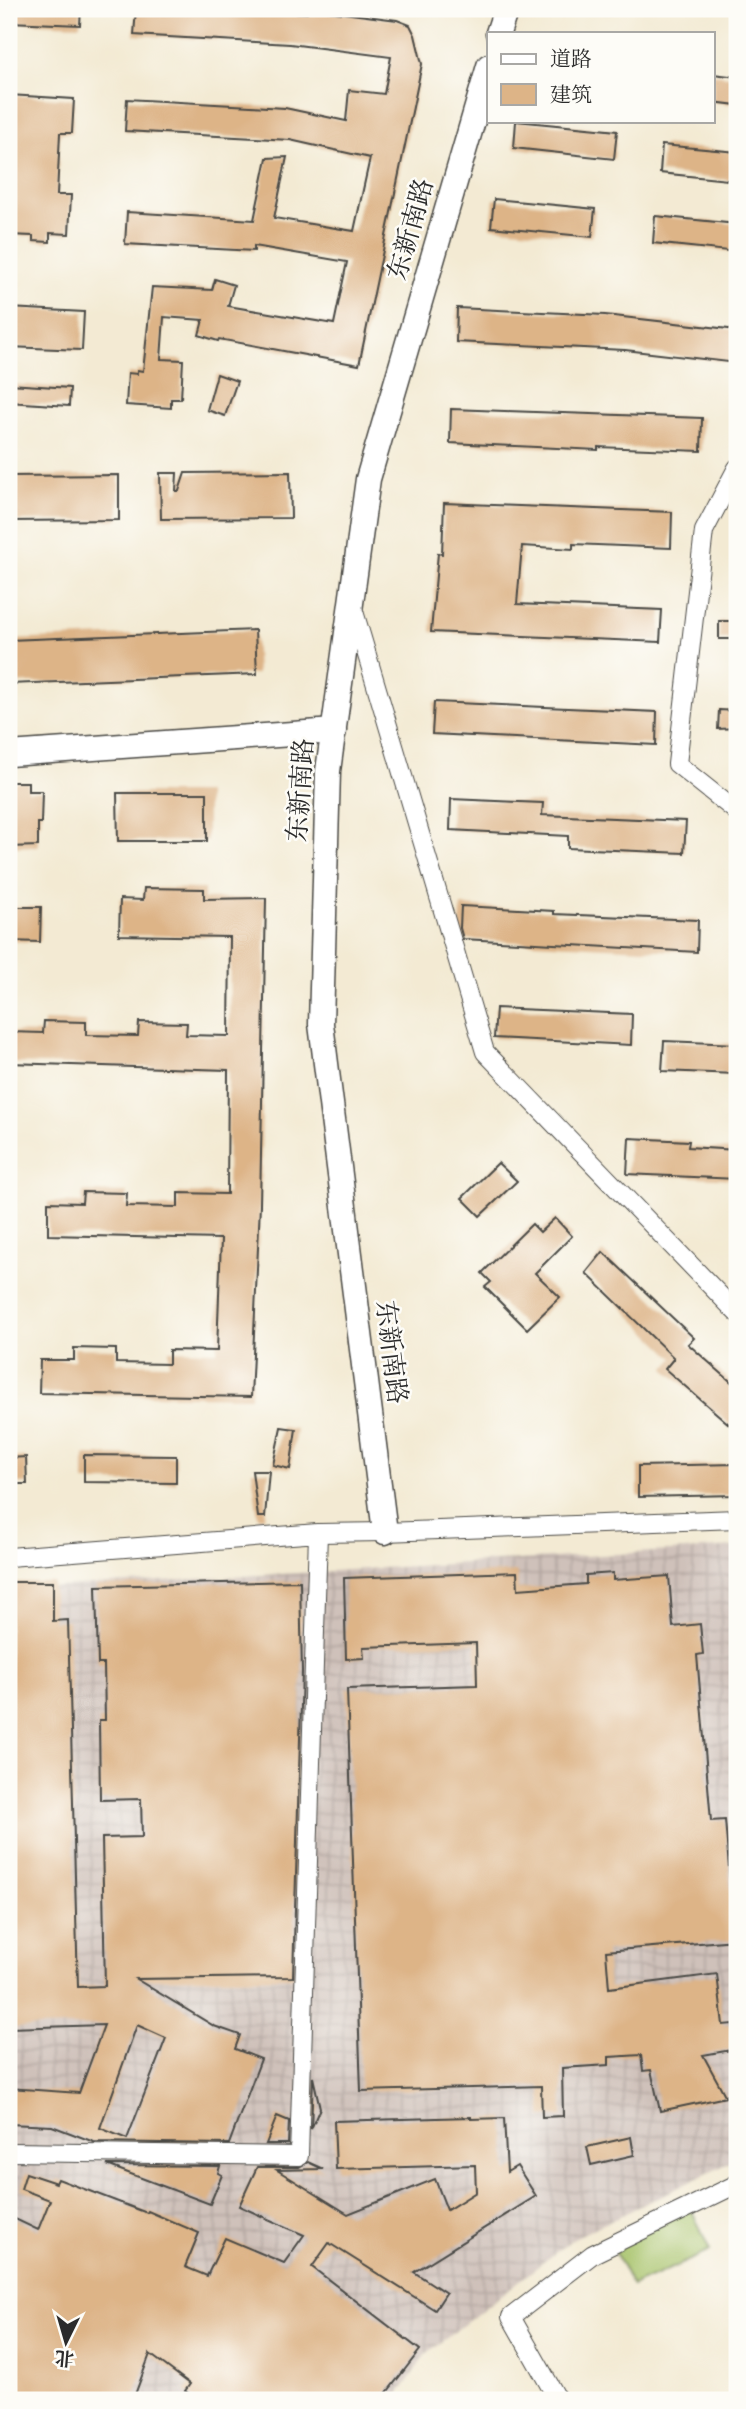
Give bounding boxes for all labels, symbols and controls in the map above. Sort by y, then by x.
legend [487,32,714,122]
text: 道路 [550,46,592,76]
text: 建筑 [550,82,592,112]
street label: 东新南路 [380,175,445,285]
street label: 东新南路 [280,737,325,843]
street label: 东新南路 [365,1298,414,1406]
north arrow [32,2308,102,2378]
text: 北 [54,2342,75,2371]

